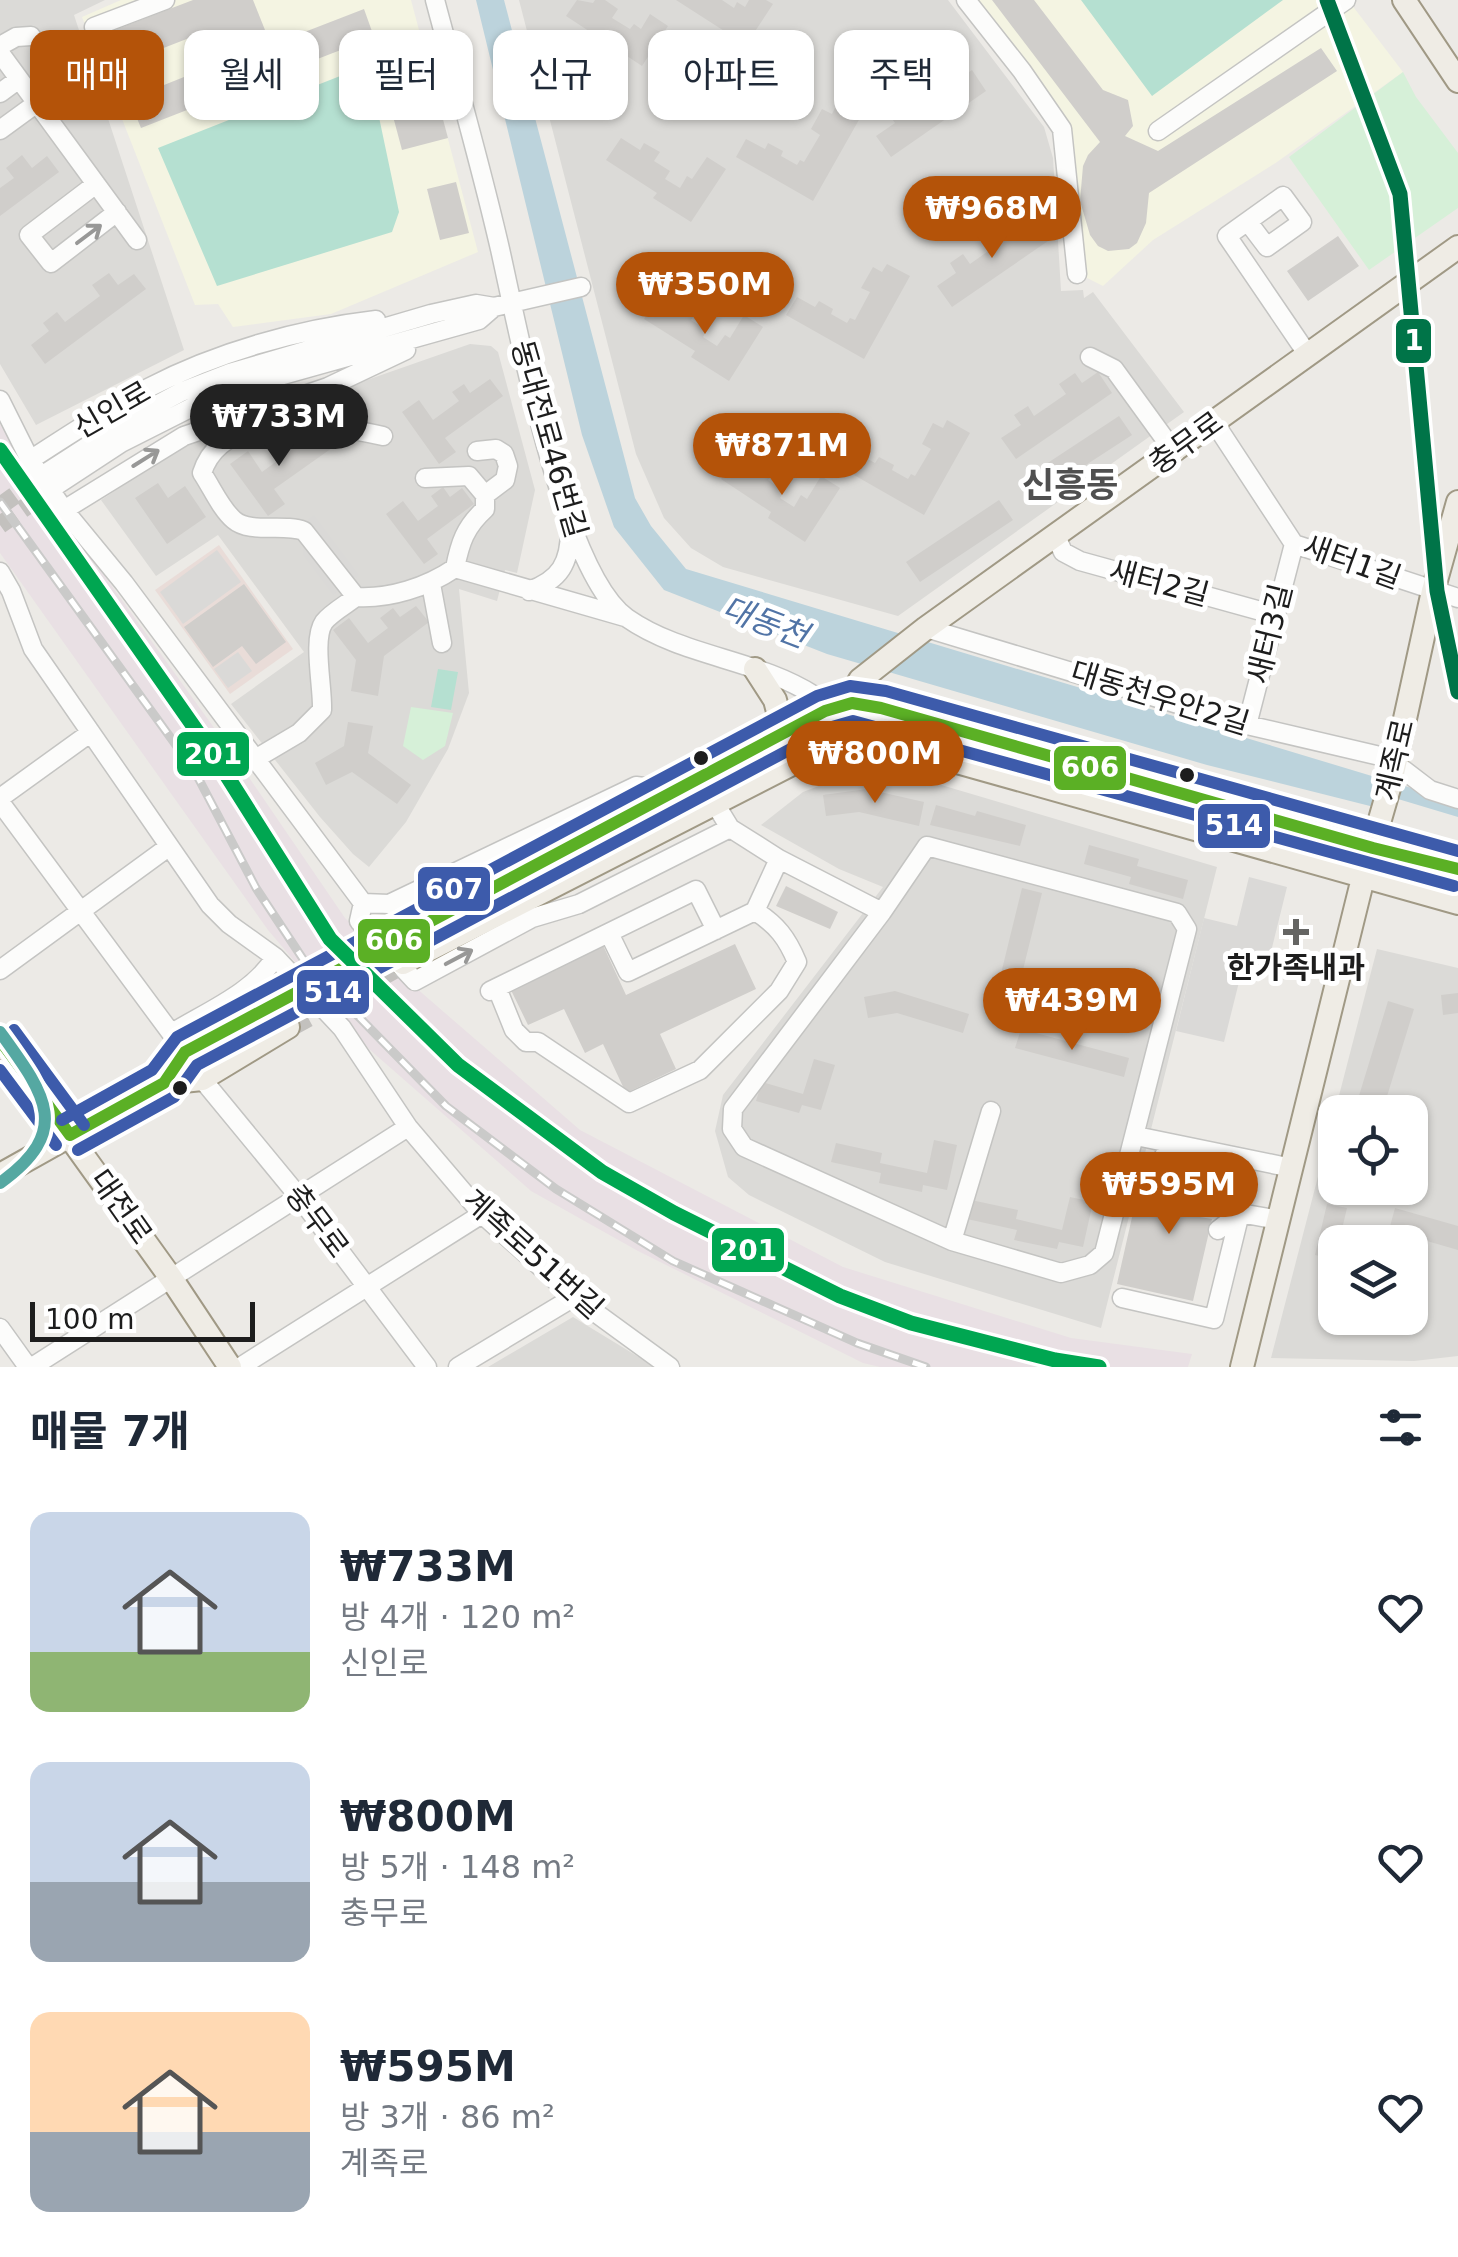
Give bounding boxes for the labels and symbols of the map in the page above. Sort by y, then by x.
pin: ₩968M [922,176,1062,261]
one-way arrow [75,223,102,244]
pin: ₩350M [635,252,775,337]
line badge: 1 [1394,317,1433,365]
text: 1 [1404,324,1424,357]
street label: 동대전로46번길 [505,336,594,542]
street label: 신인로 [67,374,156,445]
pin: ₩733M [209,384,349,469]
street label: 충무로 [1142,404,1229,481]
pin: ₩871M [712,413,852,498]
one-way arrow [132,448,160,468]
district label: 신흥동 [1022,465,1118,505]
street label: 새터1길 [1298,528,1406,595]
street label: 새터2길 [1105,552,1213,613]
street label: 새터3길 [1240,580,1299,688]
water label: 대동천 [717,588,816,657]
street label: 대동천우안2길 [1067,654,1254,741]
street label: 계족로 [1368,716,1421,804]
pin: ₩800M [805,721,945,806]
line badge: 201 [175,730,251,778]
text: 201 [184,738,242,771]
line badge: 606 [1052,744,1128,792]
unlabelled marker [691,748,711,768]
text: 606 [1061,751,1119,784]
unlabelled marker [1177,765,1197,785]
line badge: 514 [1196,802,1272,850]
text: 514 [1205,809,1263,842]
line badge: 607 [416,865,492,913]
text: 607 [425,873,483,906]
line badge: 606 [356,917,432,965]
marker: 한가족내과 [1283,919,1309,945]
text: 606 [365,924,423,957]
one-way arrow [444,947,474,967]
place label: 한가족내과 [1227,950,1365,985]
line badge: 514 [295,968,371,1016]
pin: ₩439M [1002,968,1142,1053]
text: 514 [304,976,362,1009]
unlabelled marker [170,1078,190,1098]
pin: ₩595M [1099,1152,1239,1237]
street label: 대전로 [83,1163,159,1251]
street label: 충무로 [279,1177,356,1264]
street label: 계족로51번길 [456,1182,611,1326]
line badge: 201 [710,1226,786,1274]
text: 201 [719,1234,777,1267]
scale bar [30,1297,255,1342]

